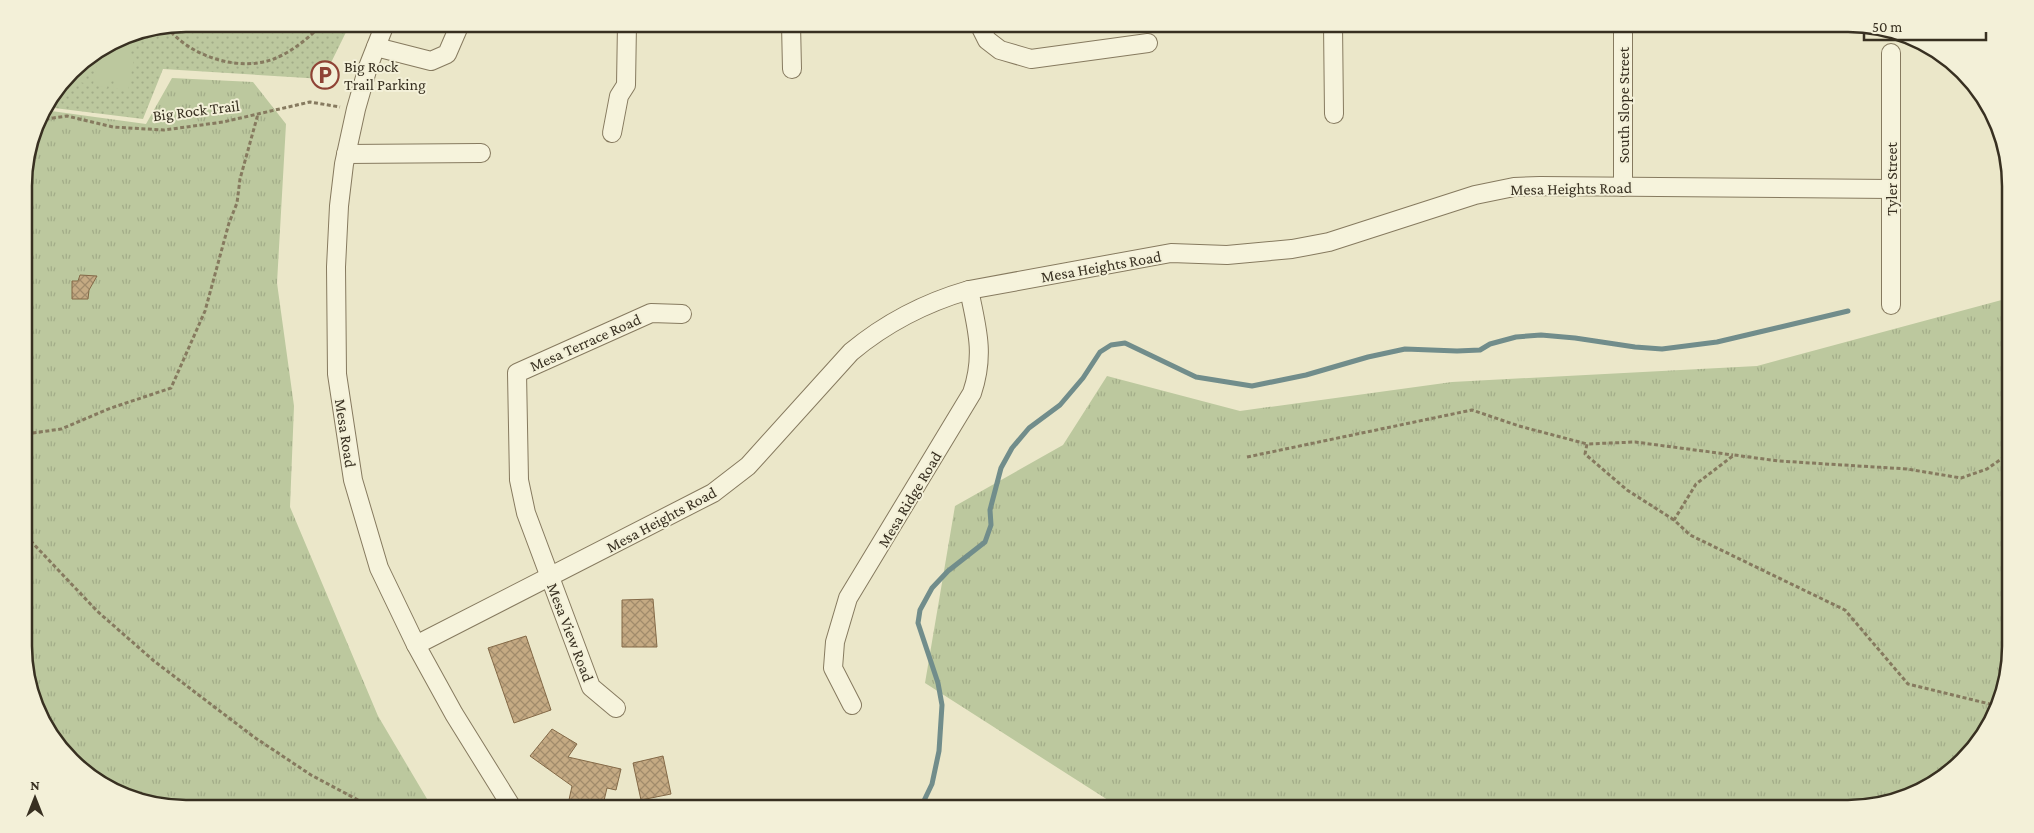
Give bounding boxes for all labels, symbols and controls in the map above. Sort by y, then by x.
scale bar [1864,10,1986,42]
text: 50 m [1872,19,1902,35]
street label: South Slope Street [1615,46,1633,163]
place label: Big Rock Trail Parking [344,58,426,94]
parking icon: Big Rock Trail Parking [310,60,340,90]
street label: Big Rock Trail [152,97,241,125]
street label: Tyler Street [1883,142,1901,216]
street label: Mesa Heights Road [1510,179,1633,199]
street label: Mesa Heights Road [1040,247,1163,286]
street label: Mesa Terrace Road [527,310,644,375]
street label: Mesa Road [332,397,359,469]
street label: Mesa Ridge Road [874,448,946,551]
street label: Mesa Heights Road [603,483,720,556]
street label: Mesa View Road [544,580,597,684]
north arrow [10,773,60,823]
text: N [30,777,40,793]

